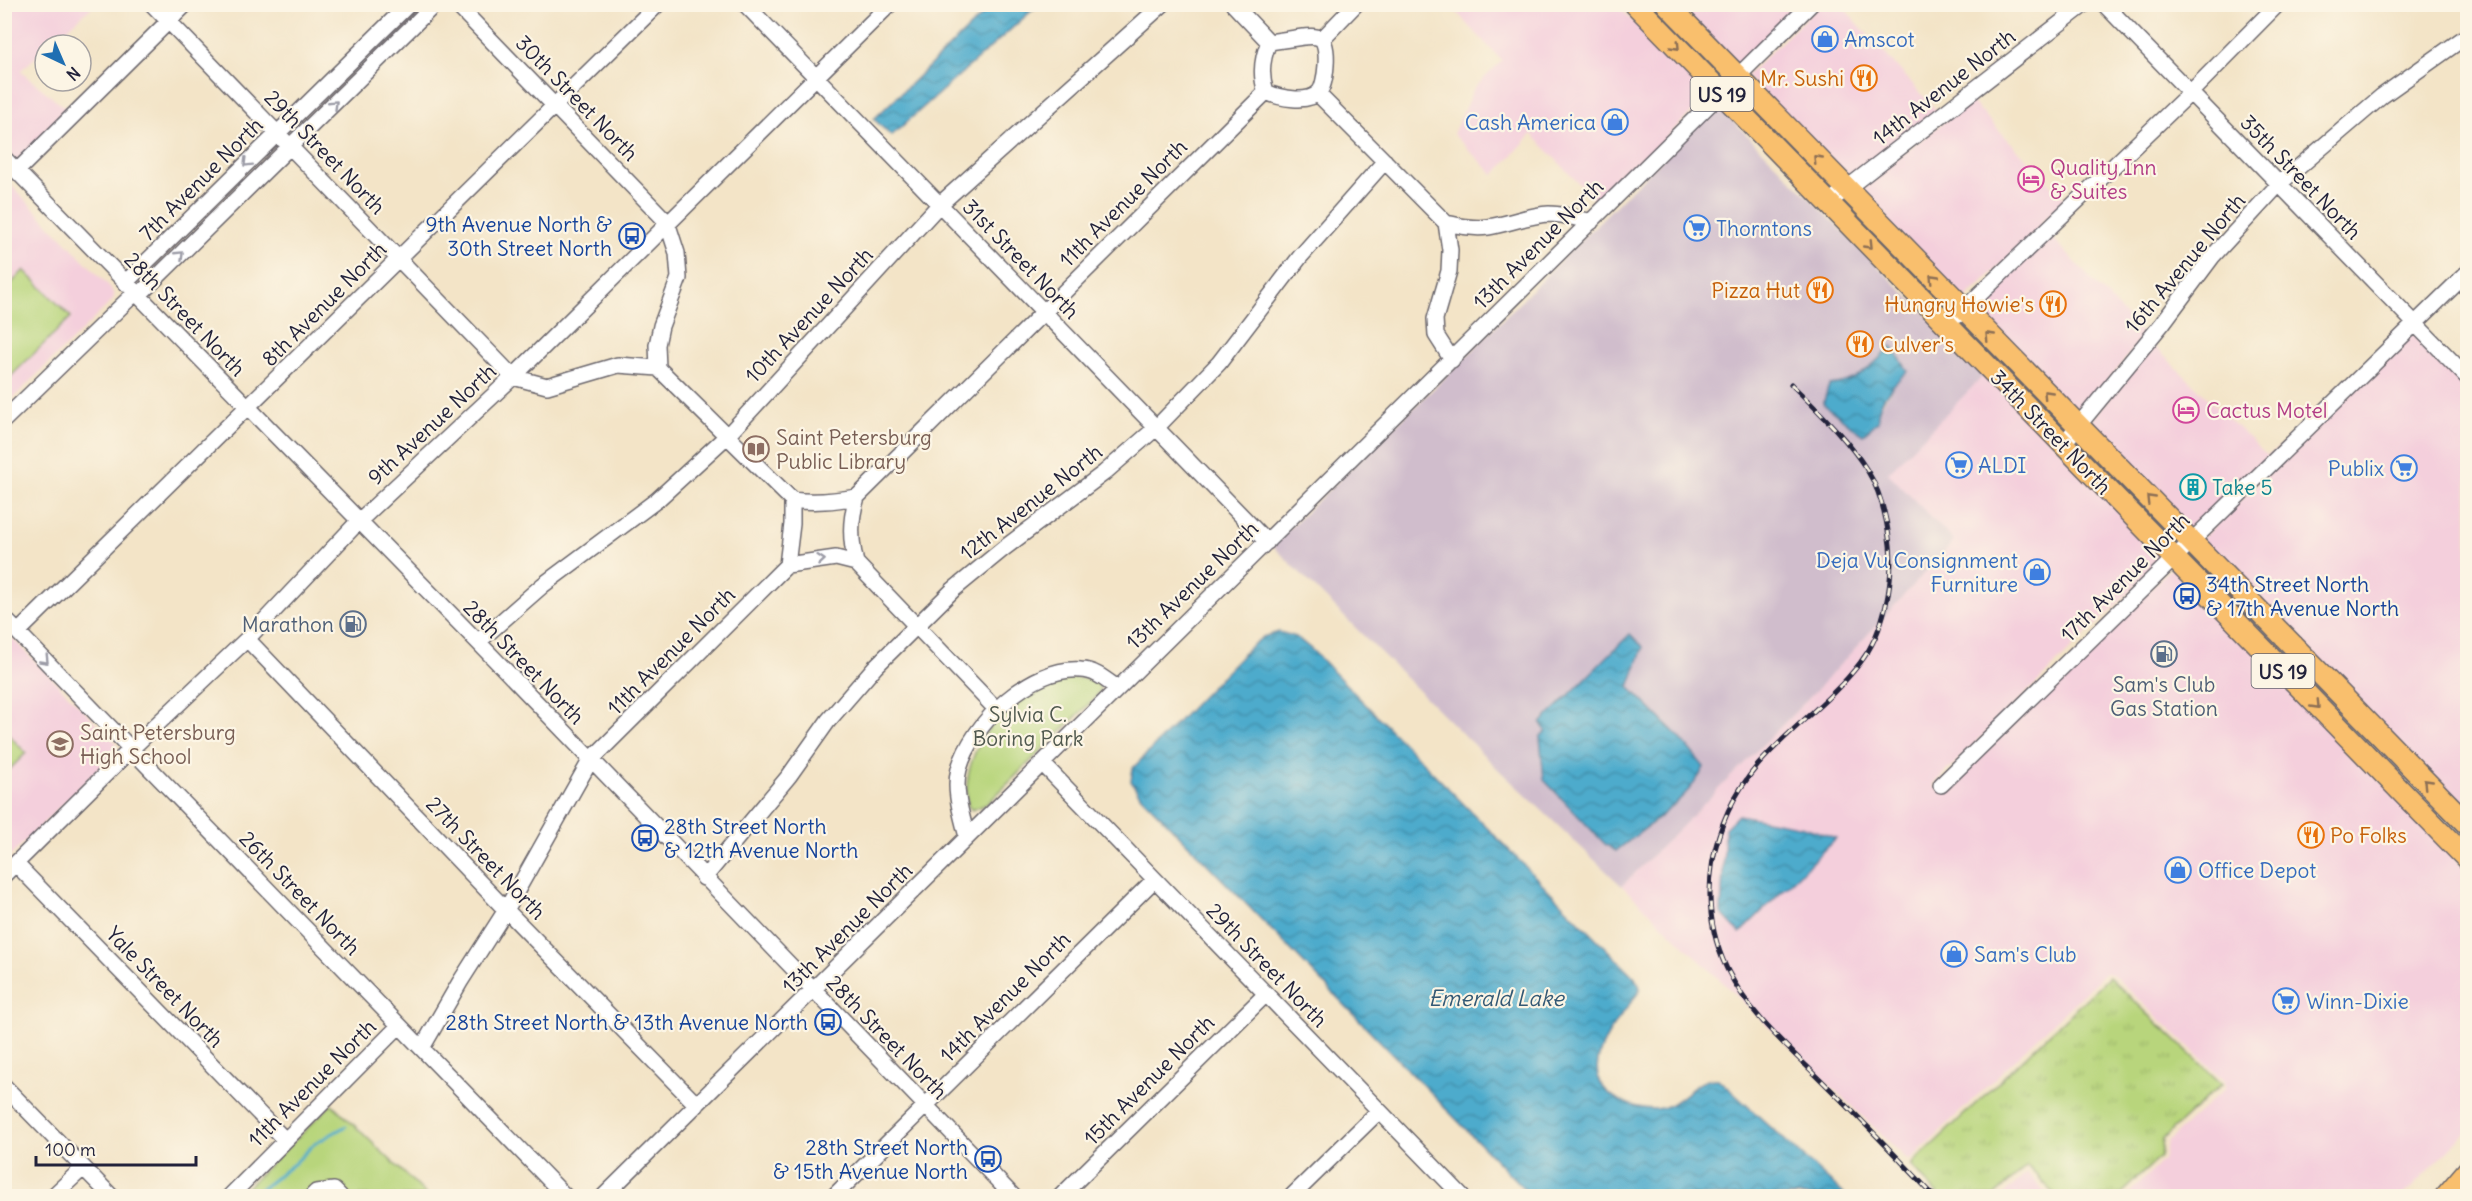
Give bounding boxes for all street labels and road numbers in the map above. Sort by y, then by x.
street label: 14th Avenue North [1867,23,2021,151]
street label: 30th Street North [510,29,644,167]
road number: US 19 [1690,77,1754,111]
street label: 29th Street North [259,84,391,220]
street label: 35th Street North [2235,109,2367,245]
street label: 7th Avenue North [134,112,268,246]
street label: 11th Avenue North [1053,133,1193,273]
street label: 13th Avenue North [1467,173,1609,315]
street label: 16th Avenue North [2119,188,2251,338]
street label: 31st Street North [957,193,1085,325]
street label: 8th Avenue North [256,236,392,372]
street label: 10th Avenue North [739,242,879,388]
street label: 28th Street North [119,246,251,382]
street label: 9th Avenue North [362,358,502,490]
street label: 34th Street North [1985,364,2117,500]
street label: 12th Avenue North [954,438,1108,566]
street label: 17th Avenue North [2055,507,2195,647]
street label: 13th Avenue North [1120,515,1264,655]
street label: 11th Avenue North [601,581,741,721]
street label: 28th Street North [458,594,590,730]
road number: US 19 [2252,654,2314,688]
street label: 27th Street North [420,791,552,925]
street label: 26th Street North [234,825,366,961]
street label: 13th Avenue North [776,857,918,999]
street label: 29th Street North [1201,897,1333,1033]
street label: Yale Street North [100,921,230,1053]
street label: 14th Avenue North [934,926,1076,1068]
street label: 28th Street North [821,969,953,1105]
street label: 15th Avenue North [1078,1009,1220,1151]
street label: 11th Avenue North [242,1013,382,1153]

